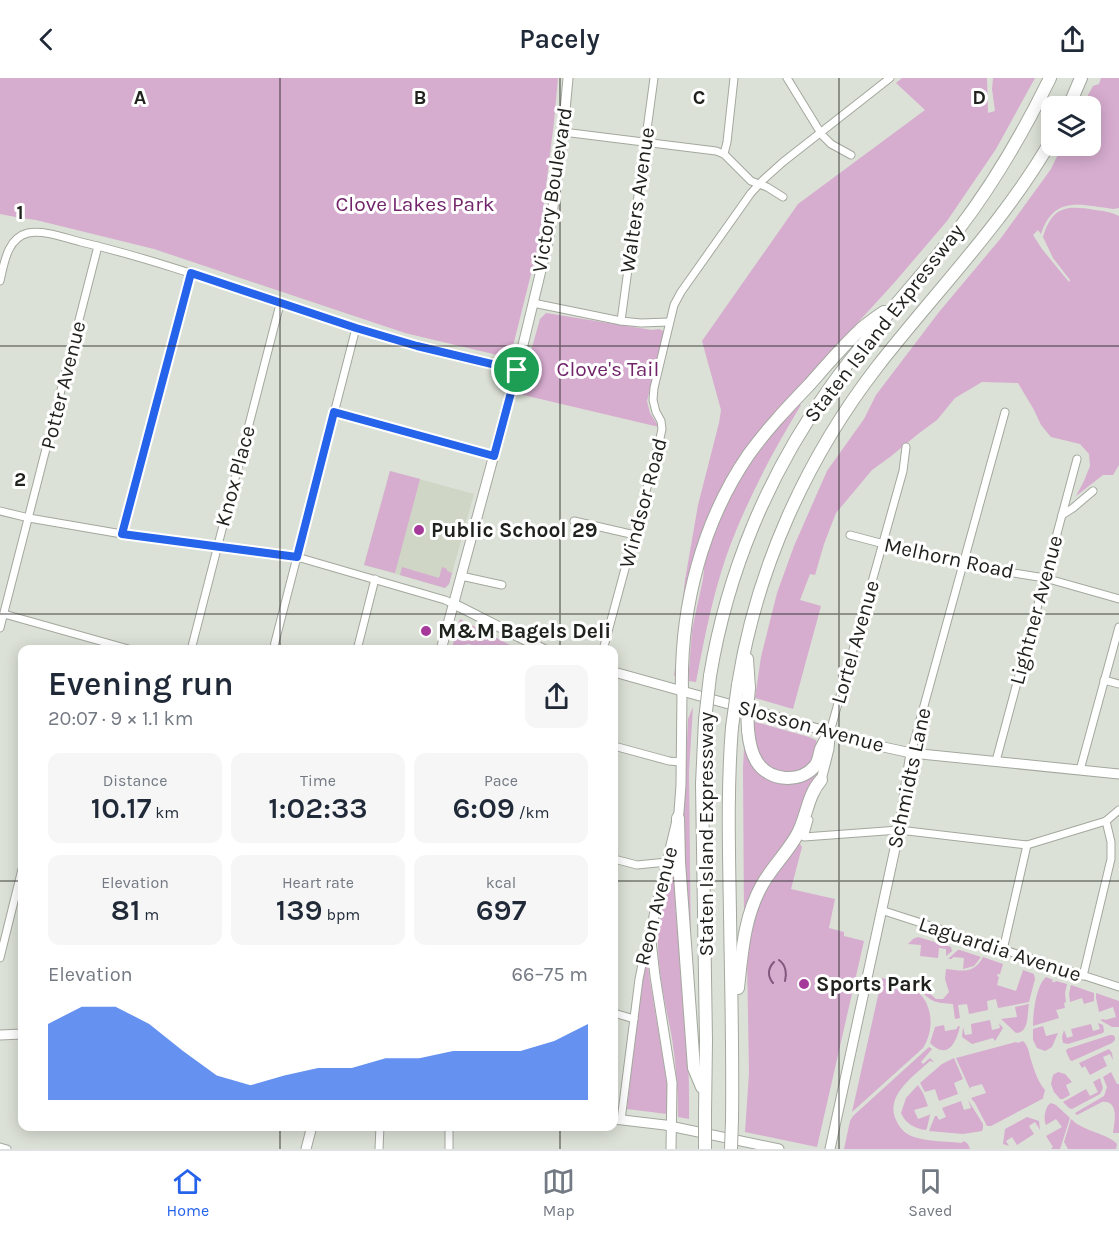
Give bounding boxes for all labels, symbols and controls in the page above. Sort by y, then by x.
icon: back [30,23,63,56]
text: Pacely [519,23,600,55]
icon: share [1056,23,1089,56]
text: A [134,86,147,109]
text: B [414,86,426,109]
text: C [693,86,705,109]
text: D [972,86,986,109]
map controls [1041,96,1101,156]
button: layers [1041,96,1101,156]
street label: Victory Boulevard [527,106,577,274]
street label: Walters Avenue [615,126,659,274]
park label: Clove Lakes Park [335,192,495,216]
text: 1 [16,201,24,224]
street label: Staten Island Expressway [799,219,969,427]
street label: Potter Avenue [35,318,91,452]
pin [491,344,542,395]
icon: arrive [500,353,533,386]
park label: Clove's Tail [557,357,659,381]
street label: Knox Place [210,423,260,529]
street label: Windsor Road [614,435,672,571]
text: 2 [14,468,26,491]
place label: Public School 29 [431,518,598,542]
marker: Public School 29 [412,523,426,537]
street label: Melhorn Road [882,533,1016,583]
street label: Lightner Avenue [1005,533,1067,687]
street label: Lortel Avenue [826,577,884,707]
place label: M&M Bagels Deli [438,619,611,643]
marker: M&M Bagels Deli [419,624,433,638]
text: Evening run [48,665,234,703]
button: share [525,665,588,728]
street label: Slosson Avenue [735,695,887,757]
street label: Schmidts Lane [882,705,936,851]
text: 20:07 · 9 × 1.1 km [48,707,194,730]
street label: Staten Island Expressway [694,711,718,956]
text: Distance [103,771,167,790]
text: Time [300,771,336,790]
text: Pace [484,771,518,790]
text: 10.17 [91,790,151,826]
text: 1:02:33 [268,790,368,826]
text: 6:09 [452,790,515,826]
text: km [151,803,179,822]
text: /km [515,803,550,822]
street label: Reon Avenue [630,844,682,968]
text: Elevation [101,873,169,892]
text: Heart rate [282,873,354,892]
text: kcal [486,873,516,892]
text: 81 [111,892,140,928]
text: 139 [276,892,323,928]
text: 697 [476,892,526,928]
text: m [140,905,159,924]
text: bpm [323,905,360,924]
street label: Laguardia Avenue [916,911,1084,987]
text: Elevation [48,963,133,986]
text: 66–75 m [512,963,588,986]
place label: Sports Park [816,972,933,996]
marker: Sports Park [797,977,811,991]
tab: Home [167,1165,209,1220]
tab: Map [542,1165,575,1220]
tab: Saved [908,1165,952,1220]

